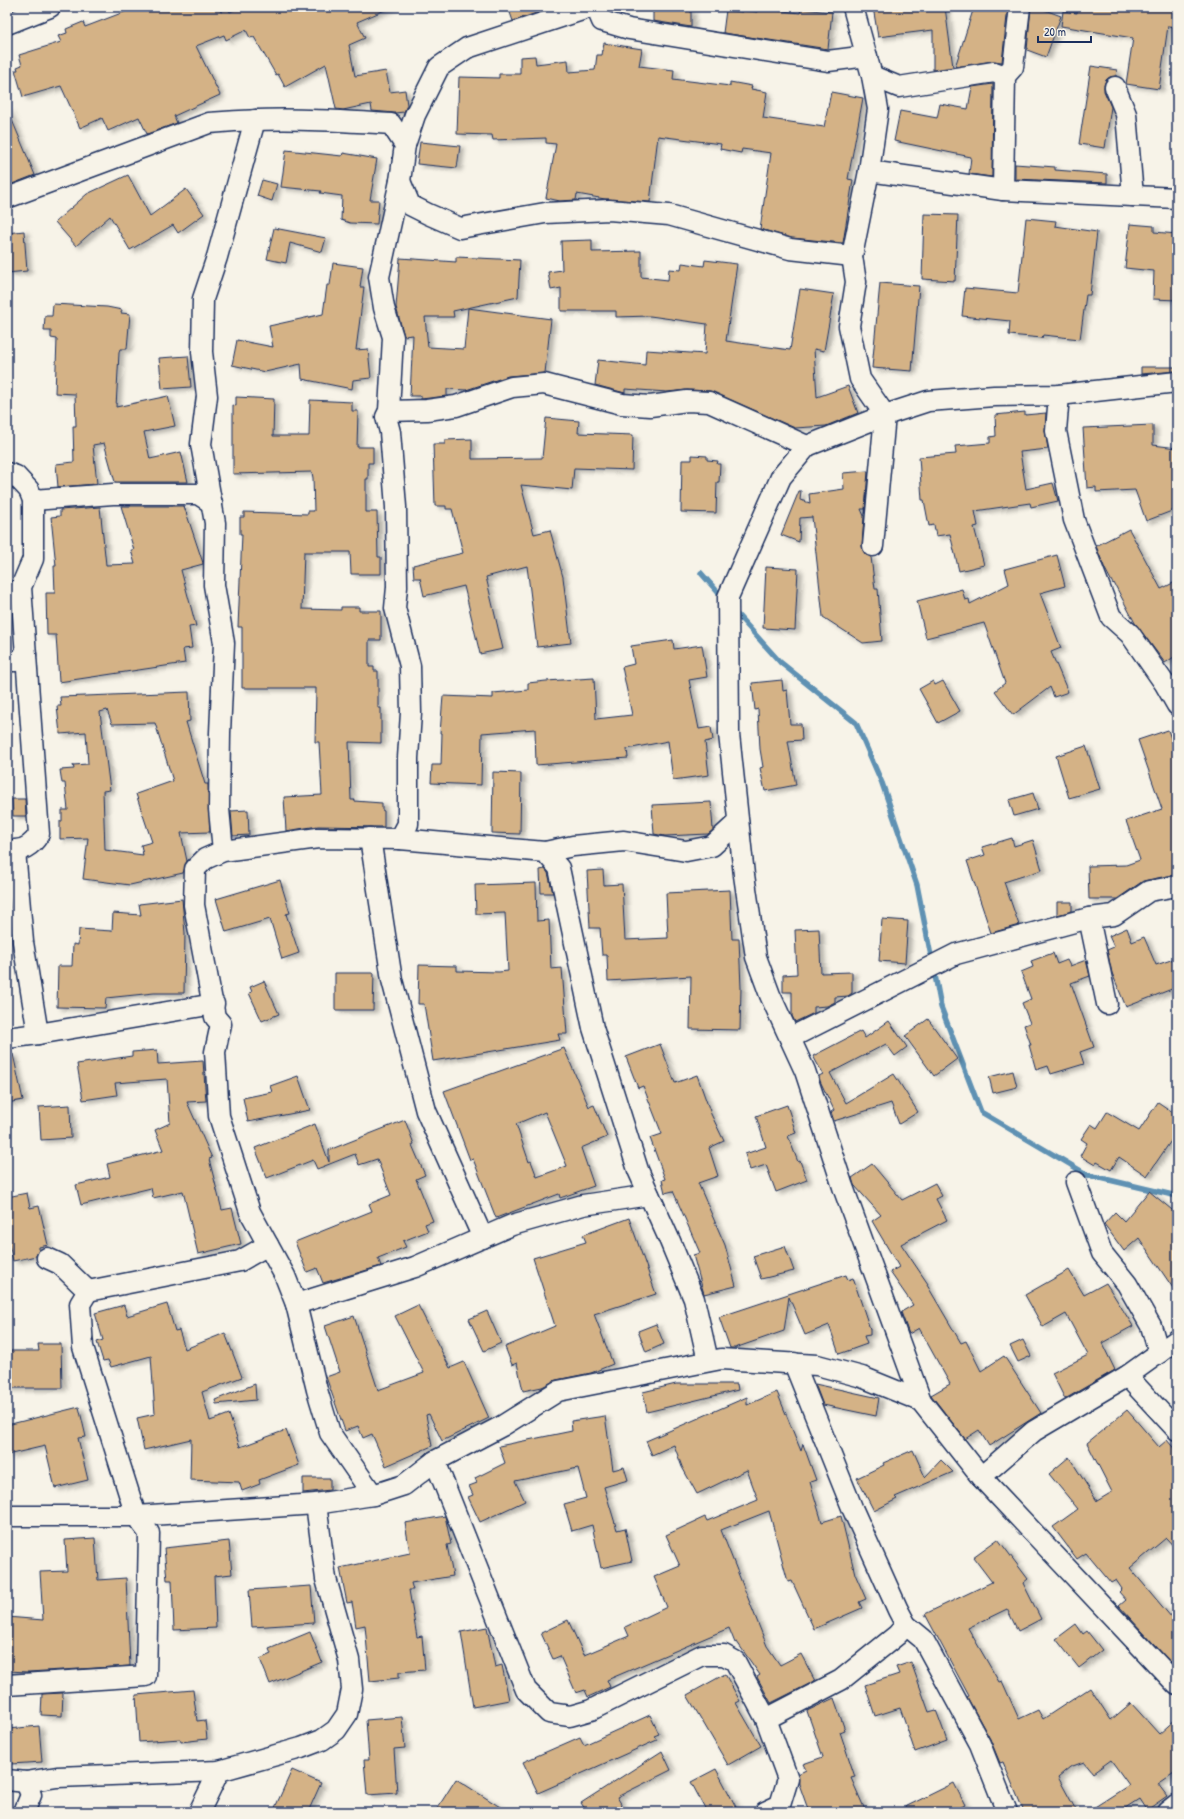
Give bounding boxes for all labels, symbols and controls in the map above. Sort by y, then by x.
scale bar [1038,18,1091,44]
text: 20 m [1044,23,1066,40]

